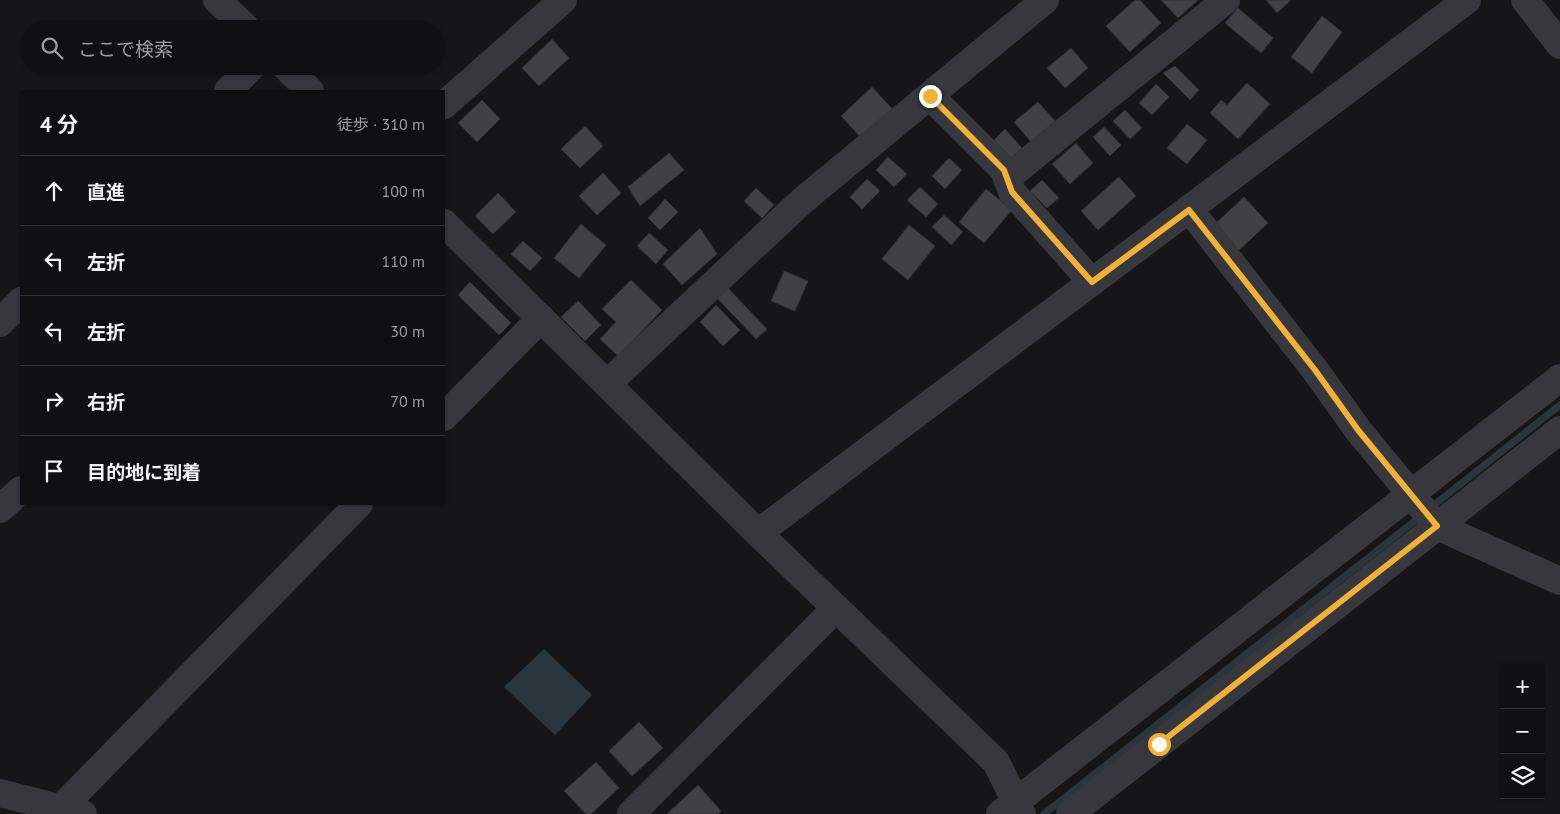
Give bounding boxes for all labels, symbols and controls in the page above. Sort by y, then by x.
search box [20,20,445,75]
icon: search [38,34,66,62]
text: ここで検索 [78,37,173,61]
route end [919,85,942,108]
text: 4 分 [40,111,78,138]
text: 徒歩 · 310 m [337,114,425,134]
icon: ahead [40,177,68,205]
text: 直進 [87,180,125,204]
text: 100 m [382,181,425,201]
icon: left [40,247,68,275]
text: 左折 [87,250,125,274]
text: 110 m [382,251,425,271]
icon: left [40,317,68,345]
text: 左折 [87,320,125,344]
text: 30 m [390,321,425,341]
icon: right [40,387,68,415]
text: 右折 [87,390,125,414]
text: 70 m [390,391,425,411]
icon: arrive [40,457,68,485]
text: 目的地に到着 [87,460,201,484]
map controls [1500,664,1545,799]
button: + [1500,664,1545,709]
button: − [1500,709,1545,754]
route start [1148,733,1171,756]
button: layers [1500,754,1545,799]

